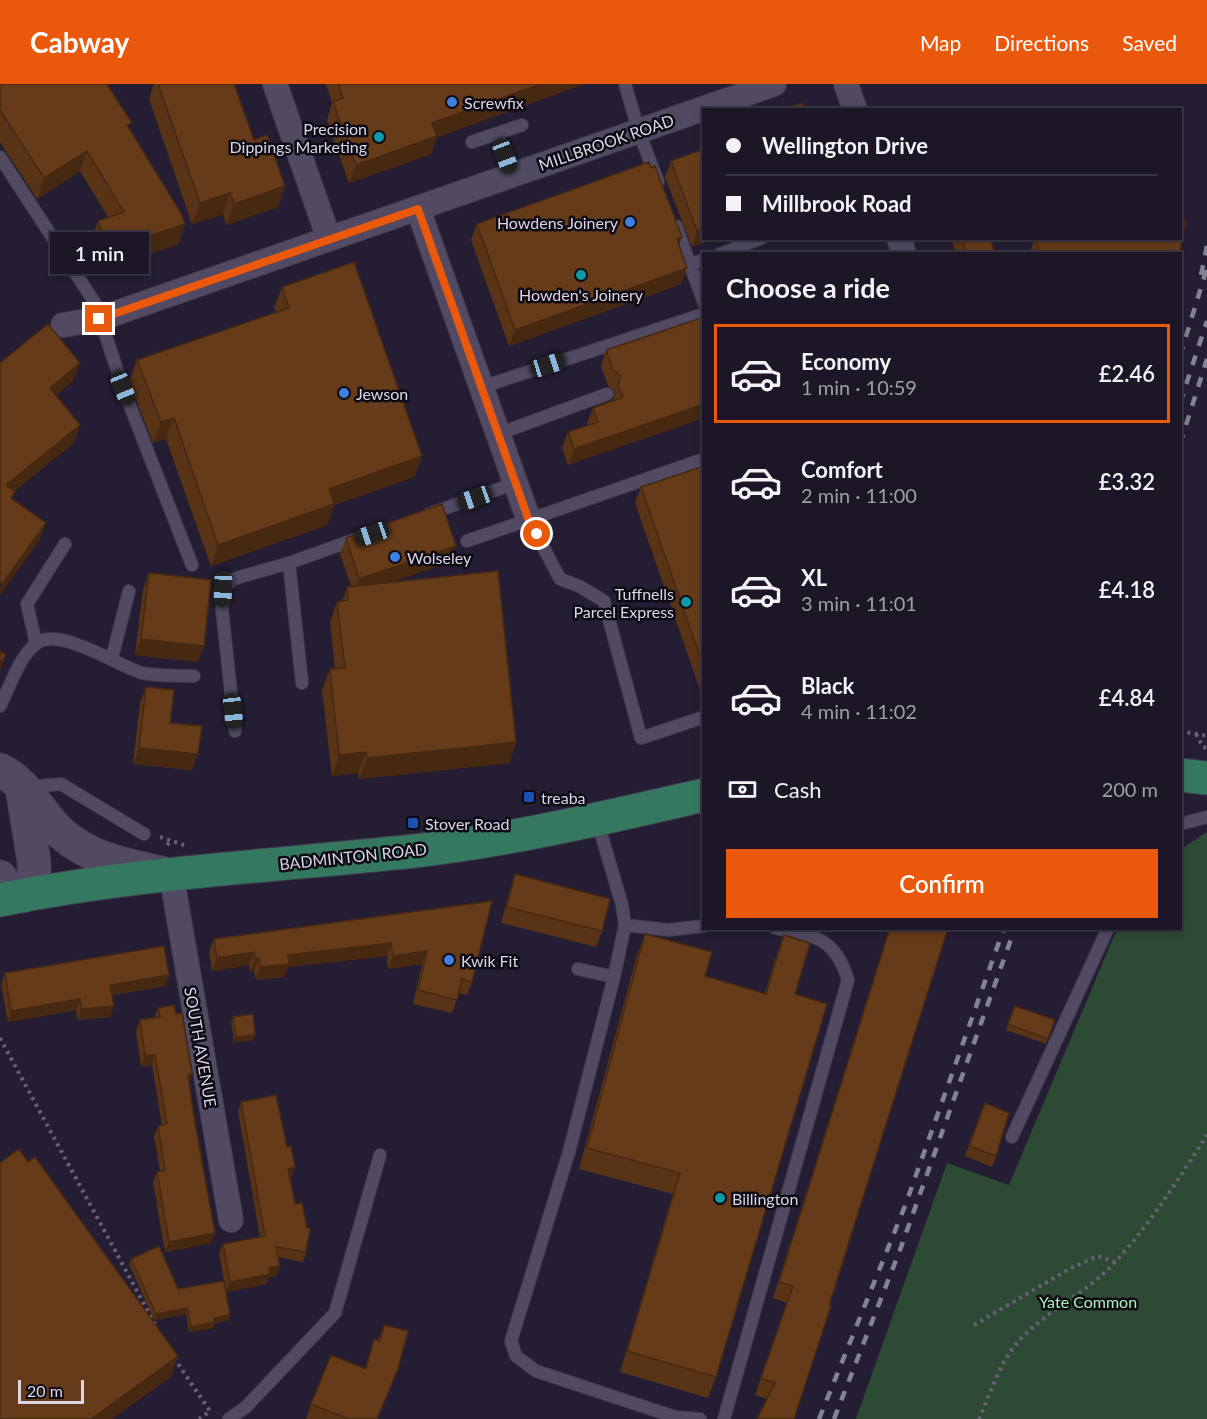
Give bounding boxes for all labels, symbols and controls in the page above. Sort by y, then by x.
text: Cabway [30,25,129,59]
text: Map [920,30,961,55]
text: Directions [994,30,1089,55]
text: Saved [1122,30,1177,55]
place label: Screwfix [464,93,524,112]
marker: Screwfix [445,95,459,109]
street label: MILLBROOK ROAD [536,110,676,174]
place label: Precision Dippings Marketing [230,119,367,156]
marker: Precision Dippings Marketing [372,130,386,144]
text: Wellington Drive [762,132,928,159]
car [490,136,520,176]
text: Millbrook Road [762,190,912,217]
place label: Howdens Joinery [497,213,619,232]
marker: Howdens Joinery [623,215,637,229]
callout: 1 min [50,232,148,274]
text: 1 min [75,241,124,265]
marker: Howden's Joinery [574,268,588,282]
text: Choose a ride [726,271,890,304]
place label: Howden's Joinery [519,285,644,304]
route end [85,305,112,332]
icon: car [729,347,783,401]
text: Economy [801,348,891,375]
car [528,351,568,379]
text: £2.46 [1099,360,1155,387]
car [108,368,138,408]
text: 1 min · 10:59 [801,375,917,399]
place label: Jewson [356,384,408,403]
marker: Jewson [337,386,351,400]
icon: car [729,455,783,509]
text: Comfort [801,456,883,483]
text: £3.32 [1099,468,1155,495]
text: 2 min · 11:00 [801,483,917,507]
car [455,484,495,512]
car [352,520,392,548]
route start [523,520,550,547]
place label: Wolseley [407,548,472,567]
marker: Wolseley [388,550,402,564]
icon: car [729,563,783,617]
text: XL [801,564,827,591]
car [213,571,233,607]
text: £4.18 [1099,576,1155,603]
place label: Tuffnells Parcel Express [573,584,674,621]
text: 3 min · 11:01 [801,591,917,615]
marker: Tuffnells Parcel Express [679,595,693,609]
icon: car [729,671,783,725]
text: Black [801,672,854,699]
text: £4.84 [1099,684,1155,711]
car [222,692,244,730]
text: 4 min · 11:02 [801,699,917,723]
icon: cash [726,773,759,806]
text: Cash [774,776,821,803]
text: 200 m [1102,777,1158,801]
place label: treaba [541,788,586,807]
marker: treaba [522,790,536,804]
place label: Stover Road [425,814,509,833]
marker: Stover Road [406,816,420,830]
street label: BADMINTON ROAD [278,839,428,873]
button: Confirm [726,849,1158,918]
place label: Kwik Fit [461,951,518,970]
marker: Kwik Fit [442,953,456,967]
street label: SOUTH AVENUE [181,985,221,1109]
place label: Billington [732,1189,798,1208]
marker: Billington [713,1191,727,1205]
park label: Yate Common [1039,1292,1137,1311]
scale bar [18,1377,84,1404]
text: 20 m [27,1381,63,1400]

